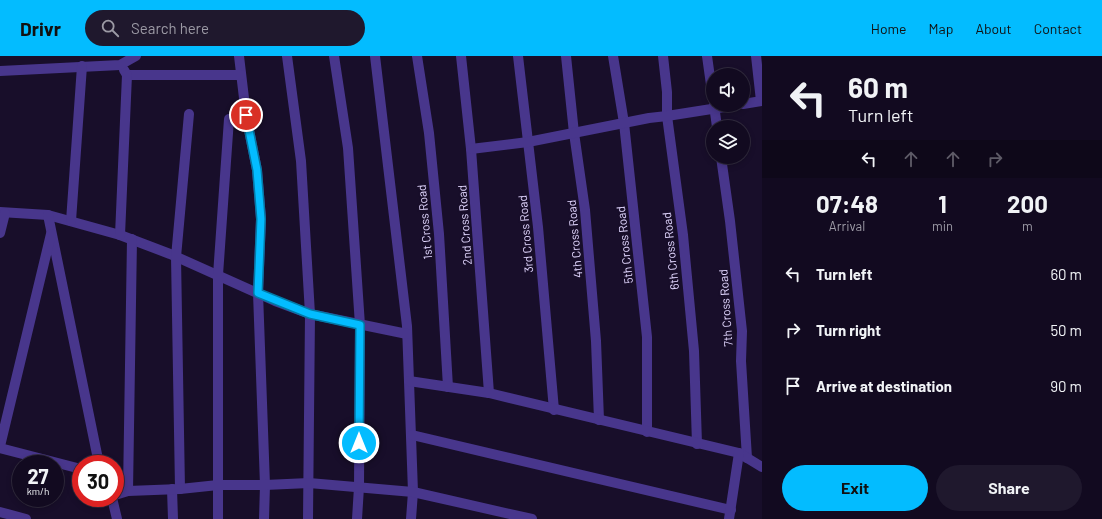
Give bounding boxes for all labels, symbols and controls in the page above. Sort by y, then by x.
search box [85,10,365,46]
text: Drivr [20,17,61,40]
icon: search [99,17,121,39]
text: Search here [131,19,209,37]
text: Home [871,20,907,37]
text: Map [929,20,953,37]
text: About [975,20,1012,37]
text: Contact [1034,20,1082,37]
map controls [706,68,750,164]
button: sound [706,68,750,112]
text: 60 m [848,70,908,104]
icon: left [782,72,834,124]
pin [229,98,263,132]
icon: arrive [235,104,257,126]
text: Turn left [848,104,914,126]
button: layers [706,120,750,164]
icon: left [858,148,880,170]
icon: ahead [900,148,922,170]
icon: ahead [942,148,964,170]
icon: right [984,148,1006,170]
street label: 1st Cross Road [414,184,434,260]
street label: 2nd Cross Road [454,185,474,265]
text: 07:48 [816,189,878,218]
text: 1 [938,189,947,218]
text: 200 [1007,189,1048,218]
street label: 3rd Cross Road [515,195,535,273]
street label: 4th Cross Road [564,199,584,279]
street label: 5th Cross Road [613,206,635,284]
street label: 6th Cross Road [659,212,681,290]
text: Arrival [829,218,865,234]
text: min [932,218,953,234]
text: m [1022,218,1033,234]
icon: left [782,263,804,285]
text: Turn left [816,265,872,283]
text: 60 m [1050,265,1082,283]
street label: 7th Cross Road [715,269,735,347]
icon: right [782,319,804,341]
text: Turn right [816,321,881,339]
text: 50 m [1050,321,1082,339]
icon: arrive [782,375,804,397]
text: Arrive at destination [816,377,952,395]
text: 90 m [1050,377,1082,395]
position arrow [338,422,380,464]
speed limit sign: 30 [72,455,124,507]
text: 27 [27,464,49,488]
button: Exit [782,465,928,511]
button: Share [936,465,1082,511]
text: km/h [27,485,49,497]

